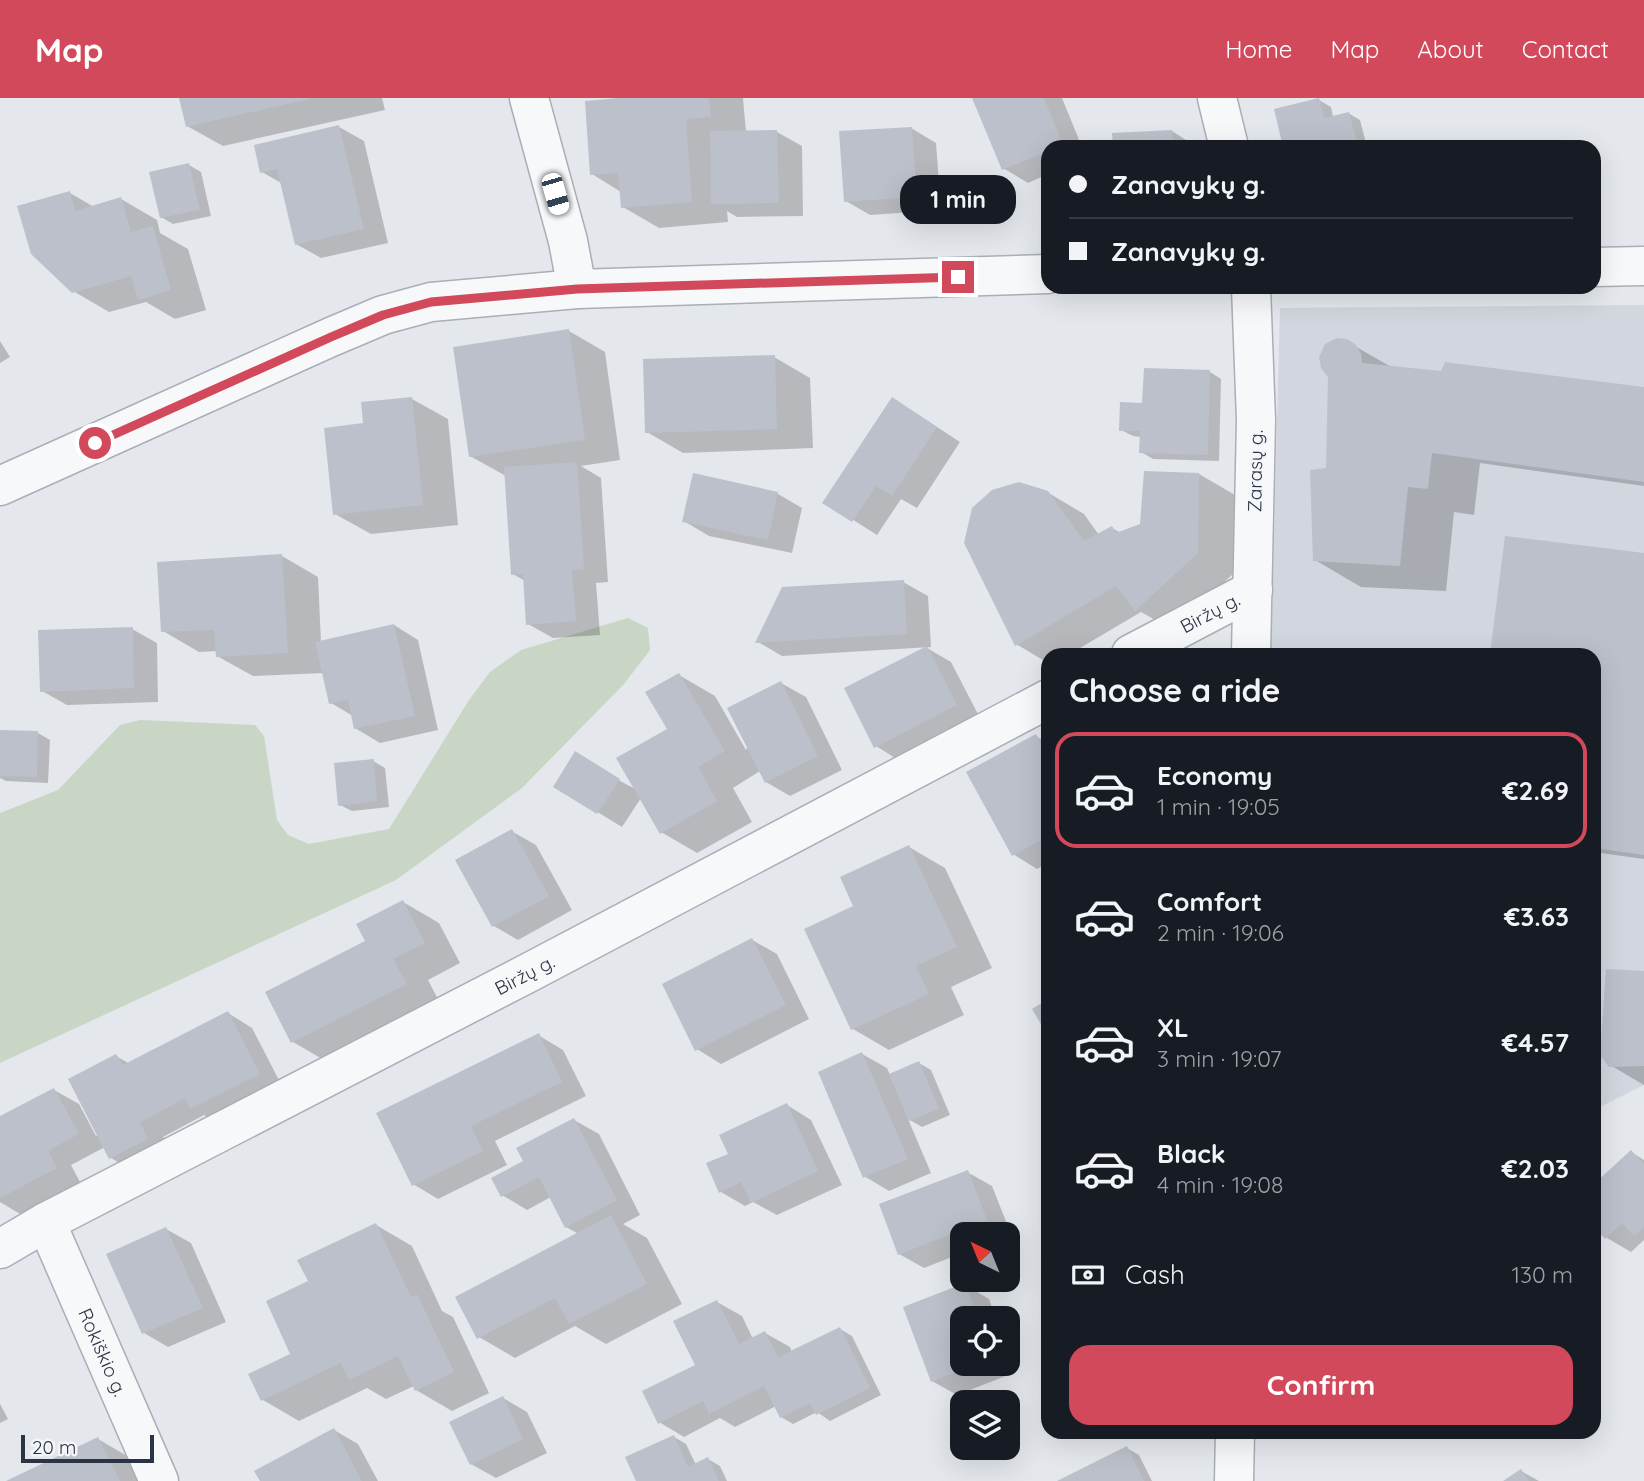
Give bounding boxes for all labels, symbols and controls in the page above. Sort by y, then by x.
text: Map [35,29,103,70]
text: Home [1225,34,1292,64]
text: Map [1330,34,1379,64]
text: About [1417,34,1484,64]
text: Contact [1522,34,1609,64]
text: Zanavykų g. [1111,168,1266,201]
car [540,171,571,217]
callout: 1 min [900,176,1016,225]
text: 1 min [930,185,986,214]
text: Zanavykų g. [1111,235,1266,268]
route end [942,261,974,293]
route start [79,427,111,459]
street label: Zarasų g. [1242,430,1268,512]
street label: Biržų g. [1176,587,1244,638]
text: Choose a ride [1069,670,1281,710]
icon: car [1073,759,1136,822]
text: Economy [1157,759,1272,792]
text: €2.69 [1502,774,1569,807]
text: 1 min · 19:05 [1157,792,1280,821]
icon: car [1073,885,1136,948]
text: Comfort [1157,885,1262,918]
text: €3.63 [1504,900,1569,933]
text: 2 min · 19:06 [1157,918,1284,947]
street label: Biržų g. [491,949,559,1000]
icon: car [1073,1011,1136,1074]
text: XL [1157,1011,1189,1044]
text: €4.57 [1502,1026,1569,1059]
text: 3 min · 19:07 [1157,1044,1281,1073]
icon: car [1073,1137,1136,1200]
text: Black [1157,1137,1226,1170]
text: €2.03 [1502,1152,1569,1185]
text: 4 min · 19:08 [1157,1170,1283,1199]
north arrow [950,1222,1020,1292]
map controls [950,1222,1020,1460]
icon: cash [1069,1256,1107,1294]
text: Cash [1125,1258,1185,1291]
text: 130 m [1511,1260,1573,1289]
street label: Rokiškio g. [73,1304,132,1400]
button: locate [950,1306,1020,1376]
button: Confirm [1069,1345,1573,1425]
button: layers [950,1390,1020,1460]
scale bar [21,1432,154,1464]
text: 20 m [32,1435,76,1459]

